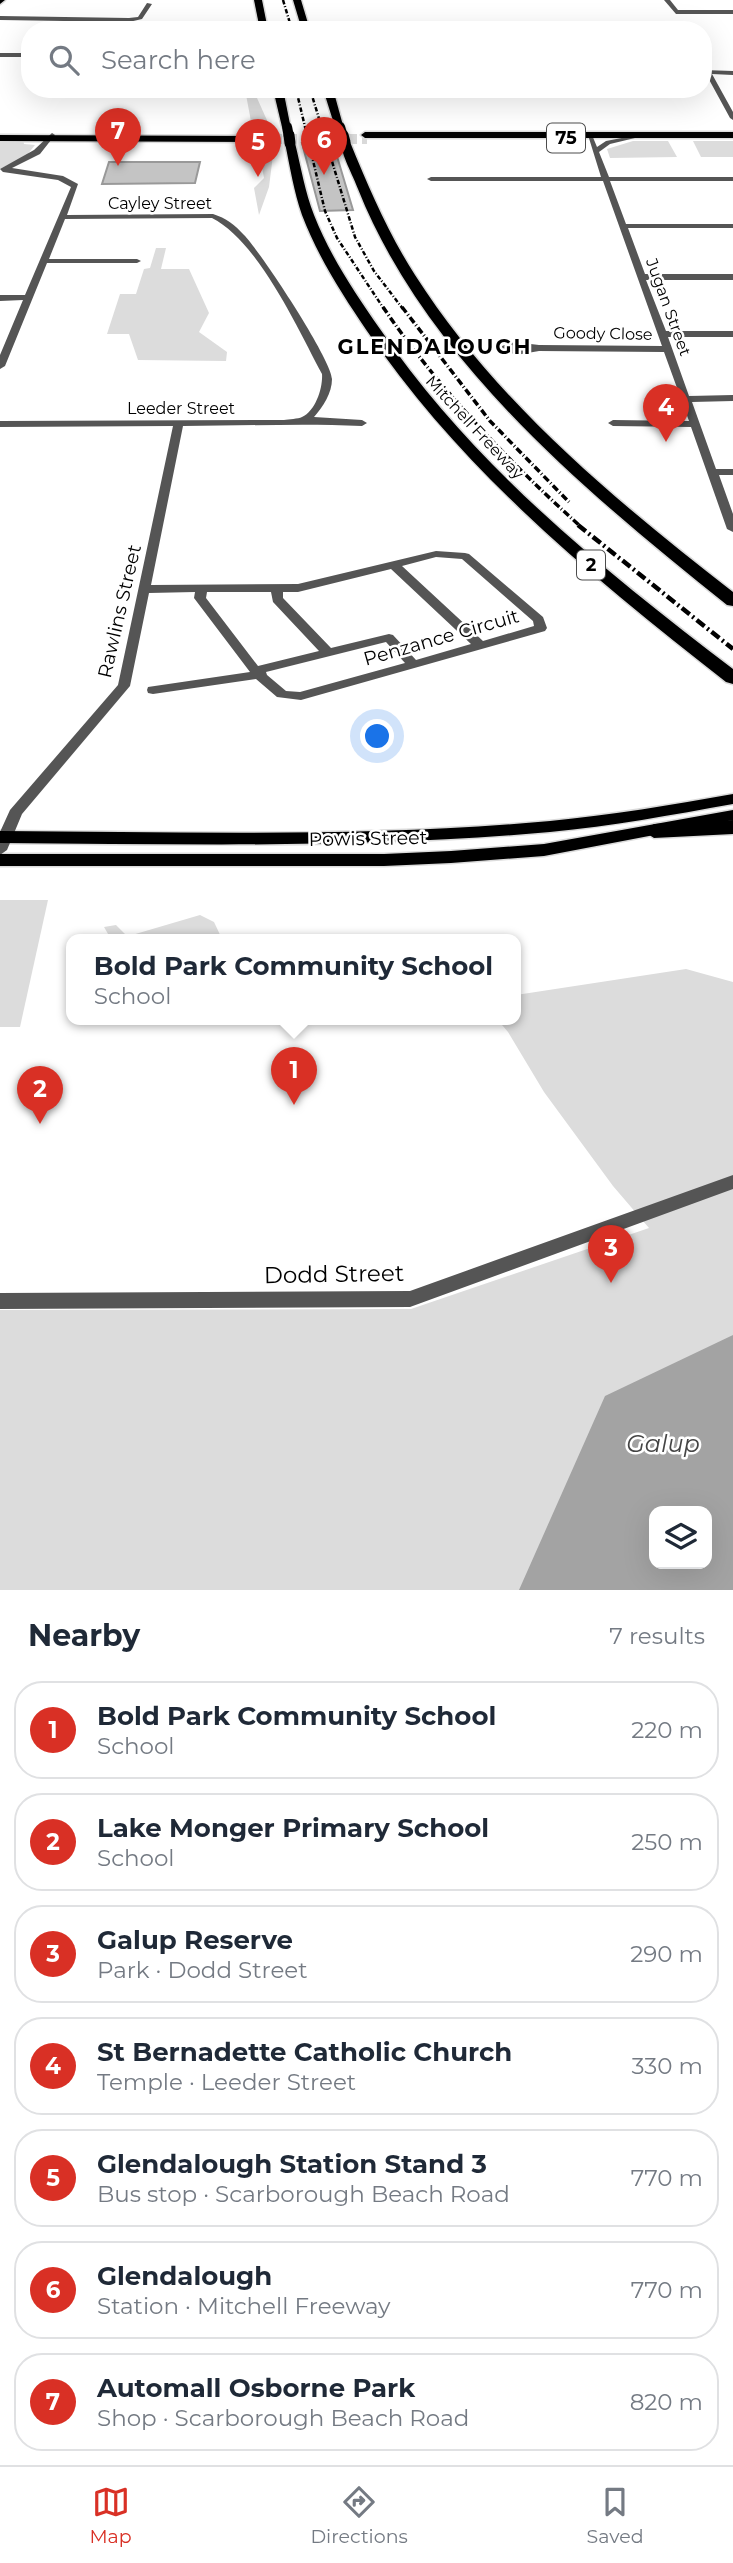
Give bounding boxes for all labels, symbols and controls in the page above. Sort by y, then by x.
search box [21,21,712,98]
icon: search [45,41,83,79]
text: Search here [101,44,256,76]
pin: 7 [95,108,141,166]
pin: 6 [301,117,347,175]
pin: 5 [235,119,281,177]
road number: 75 [547,124,585,153]
street label: Cayley Street [108,194,213,213]
street label: Jugan Street [642,255,695,359]
street label: Goody Close [553,323,653,344]
district label: GLENDALOUGH [337,334,533,359]
street label: Mitchell Freeway [422,372,528,483]
pin: 4 [643,384,689,442]
street label: Leeder Street [127,399,236,418]
street label: Rawlins Street [93,542,146,680]
road number: 2 [577,550,605,580]
street label: Penzance Circuit [361,604,522,671]
your location [360,719,394,753]
street label: Powis Street [309,826,428,851]
popup [66,934,521,1025]
text: Bold Park Community School [94,950,493,982]
text: School [94,982,171,1010]
pin: 1 [271,1047,317,1105]
pin: 2 [17,1066,63,1124]
pin: 3 [588,1225,634,1283]
street label: Dodd Street [264,1259,404,1289]
water label: Galup [626,1429,700,1458]
map controls [649,1506,712,1569]
button: layers [649,1506,712,1569]
text: Nearby [28,1617,140,1654]
text: 7 results [609,1622,705,1650]
text: Bold Park Community School [97,1700,496,1732]
text: 1 [48,1716,58,1744]
text: 220 m [631,1716,703,1744]
text: School [97,1732,175,1760]
text: Lake Monger Primary School [97,1812,489,1844]
text: 2 [46,1828,60,1856]
text: 250 m [631,1828,703,1856]
text: School [97,1844,175,1872]
text: Galup Reserve [97,1924,293,1956]
text: 3 [46,1940,60,1968]
text: 290 m [630,1940,703,1968]
text: Park · Dodd Street [97,1956,308,1984]
text: St Bernadette Catholic Church [97,2036,512,2068]
text: 4 [45,2052,61,2080]
text: 330 m [632,2052,703,2080]
text: Temple · Leeder Street [97,2068,356,2096]
text: Glendalough Station Stand 3 [97,2148,487,2180]
text: 5 [46,2164,60,2192]
text: 770 m [631,2164,703,2192]
text: Bus stop · Scarborough Beach Road [97,2180,510,2208]
text: Glendalough [97,2260,272,2292]
text: 6 [46,2276,60,2304]
text: 770 m [631,2276,703,2304]
text: Station · Mitchell Freeway [97,2292,391,2320]
text: Automall Osborne Park [97,2372,415,2404]
text: 7 [46,2388,60,2416]
text: 820 m [630,2388,703,2416]
text: Shop · Scarborough Beach Road [97,2404,469,2432]
tab: Map [89,2483,132,2548]
tab: Directions [310,2483,408,2548]
tab: Saved [587,2483,644,2548]

